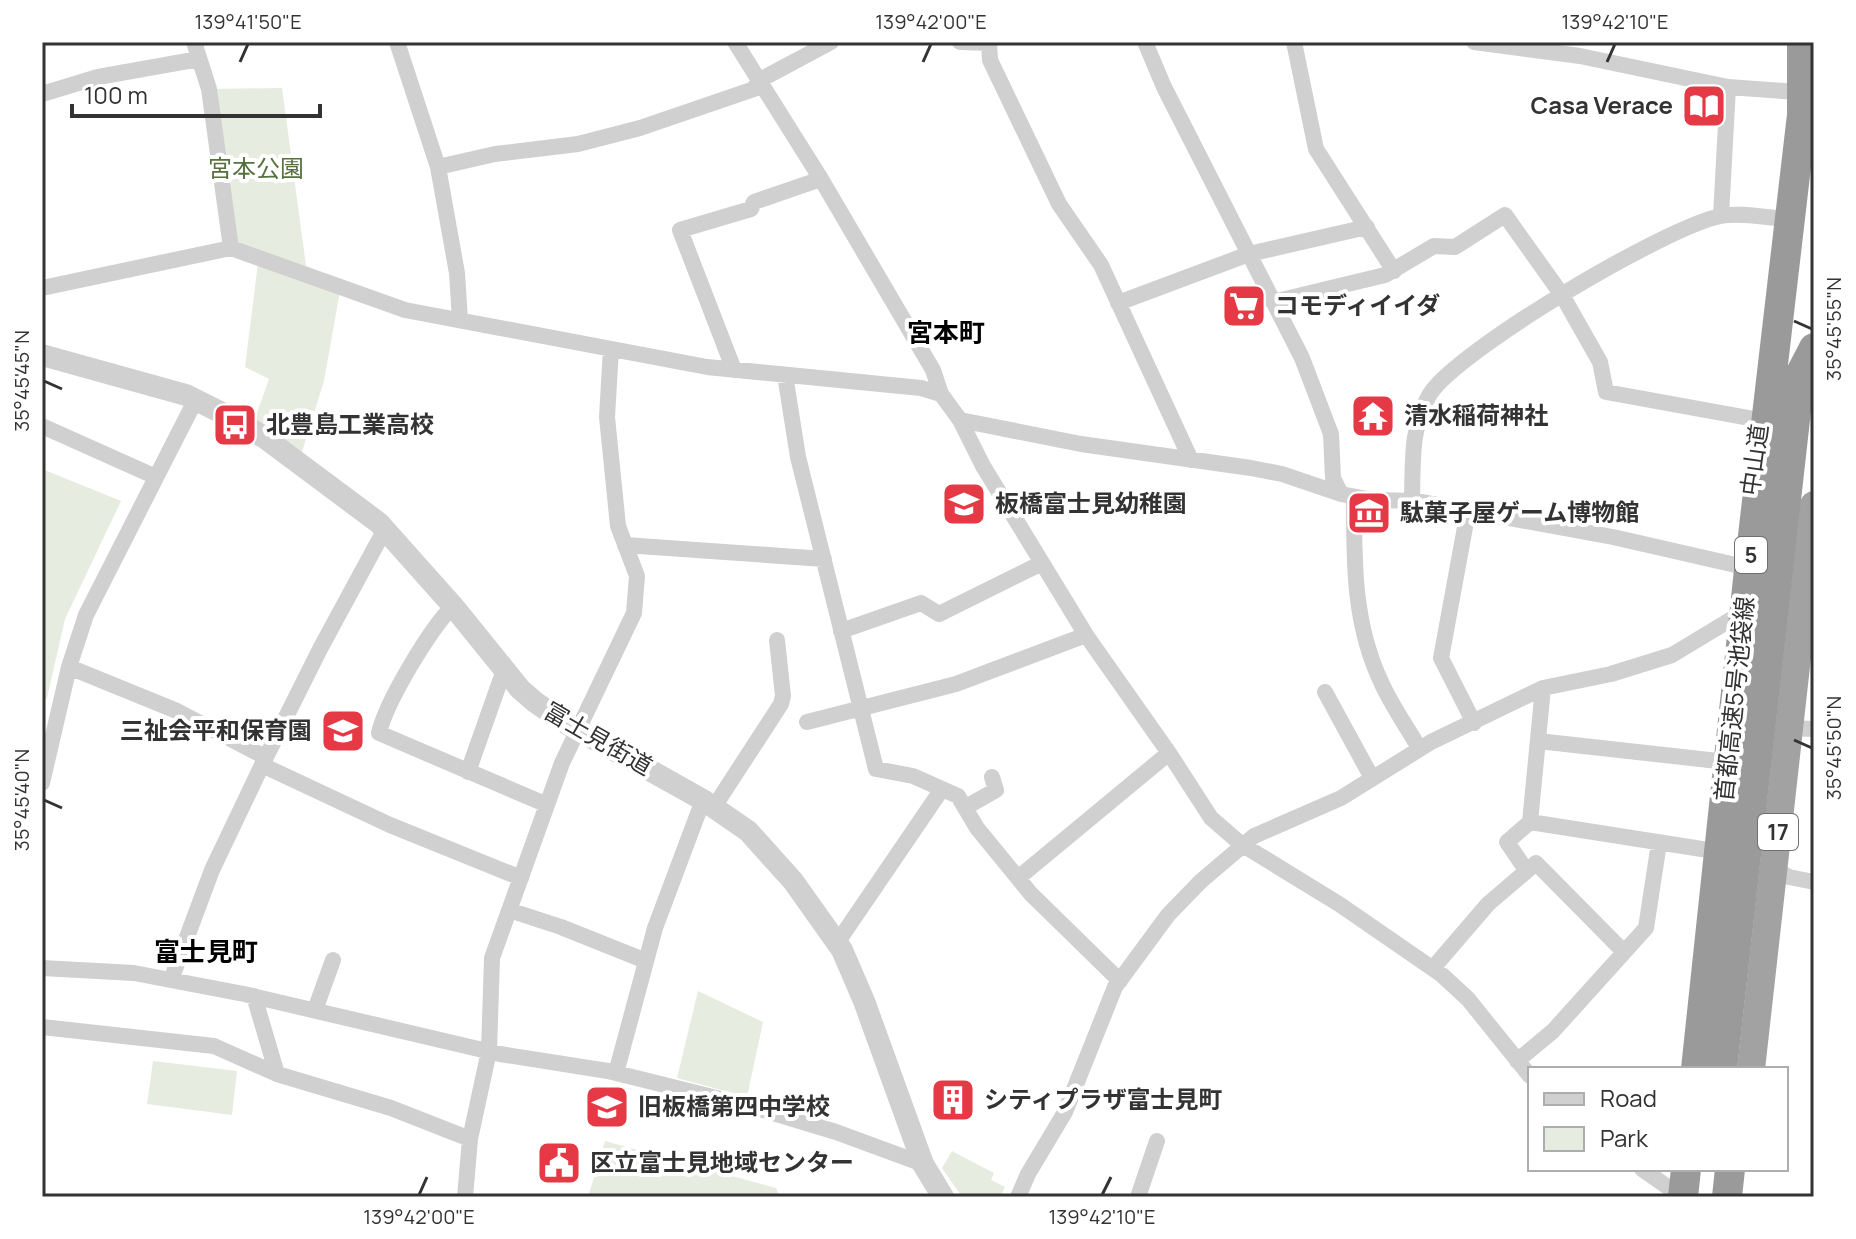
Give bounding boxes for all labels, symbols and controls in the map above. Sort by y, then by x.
text: 139°41'50"E [194,8,302,35]
text: 139°42'00"E [875,8,987,35]
text: 139°42'10"E [1562,8,1668,35]
scale bar [72,68,320,118]
text: 100 m [84,78,148,111]
library icon: Casa Verace [1680,82,1728,130]
place label: Casa Verace [1530,88,1673,121]
park label: 宮本公園 [208,151,304,184]
text: 35°45'55"N [1820,277,1847,381]
supermarket icon: コモディイイダ [1220,282,1268,330]
place label: コモディイイダ [1275,288,1440,321]
district label: 宮本町 [907,314,985,350]
text: 35°45'45"N [8,330,35,432]
temple icon: 清水稲荷神社 [1349,392,1397,440]
place label: 清水稲荷神社 [1404,398,1548,431]
bus stop icon: 北豊島工業高校 [211,401,259,449]
place label: 北豊島工業高校 [266,407,434,440]
street label: 中山道 [1732,422,1775,498]
school or university icon: 板橋富士見幼稚園 [940,480,988,528]
place label: 板橋富士見幼稚園 [995,486,1187,519]
museum icon: 駄菓子屋ゲーム博物館 [1345,489,1393,537]
place label: 駄菓子屋ゲーム博物館 [1400,495,1639,528]
road number: 5 [1735,537,1767,573]
street label: 首都高速5号池袋線 [1706,595,1761,803]
street label: 富士見街道 [539,693,659,782]
text: 35°45'50"N [1820,696,1847,800]
school or university icon: 三祉会平和保育園 [319,707,367,755]
place label: 三祉会平和保育園 [120,713,312,746]
text: 35°45'40"N [8,749,35,851]
road number: 17 [1758,814,1798,850]
district label: 富士見町 [154,933,258,969]
legend [1528,1067,1788,1171]
building icon: シティプラザ富士見町 [929,1076,977,1124]
text: Road [1600,1081,1657,1114]
place label: シティプラザ富士見町 [984,1082,1223,1115]
school or university icon: 旧板橋第四中学校 [583,1083,631,1131]
place label: 旧板橋第四中学校 [638,1089,830,1122]
text: Park [1600,1121,1649,1154]
public building icon: 区立富士見地域センター [535,1139,583,1187]
place label: 区立富士見地域センター [590,1145,854,1178]
text: 139°42'00"E [363,1203,475,1230]
text: 139°42'10"E [1049,1203,1155,1230]

